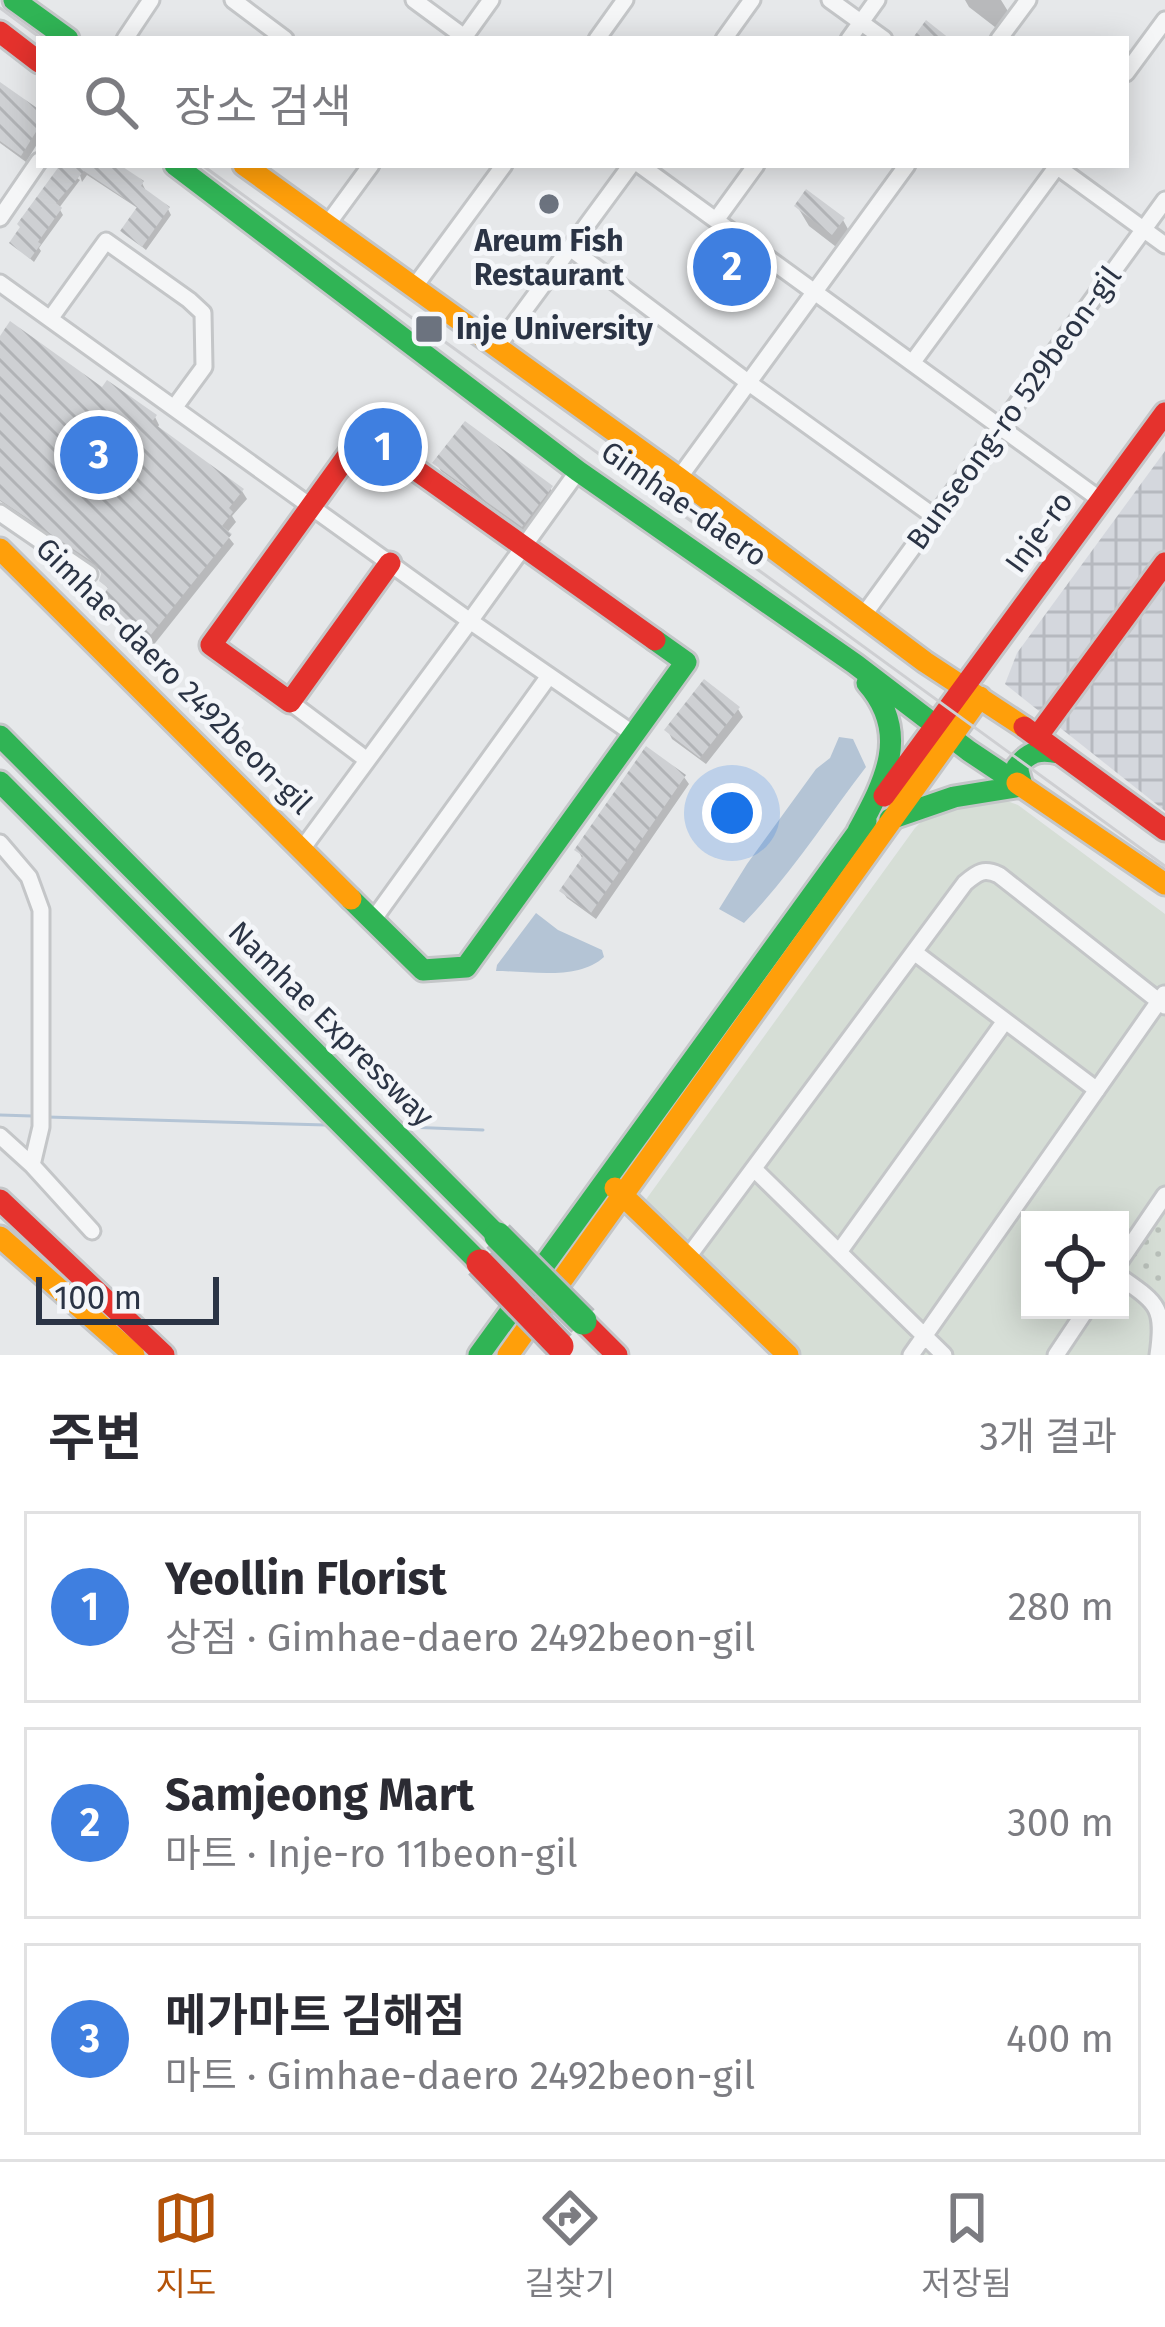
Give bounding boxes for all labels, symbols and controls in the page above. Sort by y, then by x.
search box [36,36,1129,168]
icon: search [78,69,144,135]
text: 장소 검색 [174,80,352,134]
marker: Areum Fish Restaurant [536,191,562,217]
pin: 2 [693,222,771,312]
place label: Areum Fish Restaurant [473,223,625,293]
street label: Bunseong-ro 529beon-gil [899,259,1129,557]
place label: Inje University [456,311,653,347]
marker: Inje University [413,313,445,345]
pin: 1 [344,402,422,492]
pin: 3 [60,410,138,500]
street label: Gimhae-daero [594,434,774,574]
street label: Inje-ro [998,484,1080,580]
street label: Gimhae-daero 2492beon-gil [28,530,320,822]
your location [702,783,762,843]
street label: Namhae Expressway [221,914,441,1134]
map controls [1021,1211,1129,1319]
button: locate [1021,1211,1129,1319]
scale bar [36,1271,219,1324]
text: 100 m [54,1278,142,1318]
text: 주변 [48,1407,142,1469]
text: 3개 결과 [980,1414,1117,1460]
text: Yeollin Florist [165,1552,447,1606]
text: 1 [81,1584,99,1630]
text: 280 m [1008,1584,1114,1630]
text: 상점 · Gimhae-daero 2492beon-gil [165,1615,755,1661]
text: Samjeong Mart [165,1768,474,1822]
text: 2 [80,1800,100,1846]
text: 300 m [1007,1800,1114,1846]
text: 마트 · Inje-ro 11beon-gil [165,1831,578,1877]
text: 메가마트 김해점 [165,1989,465,2043]
text: 3 [80,2016,100,2062]
text: 400 m [1006,2016,1114,2062]
text: 마트 · Gimhae-daero 2492beon-gil [165,2053,755,2099]
tab: 지도 [153,2185,219,2305]
tab: 길찾기 [524,2185,615,2305]
tab: 저장됨 [921,2185,1012,2305]

